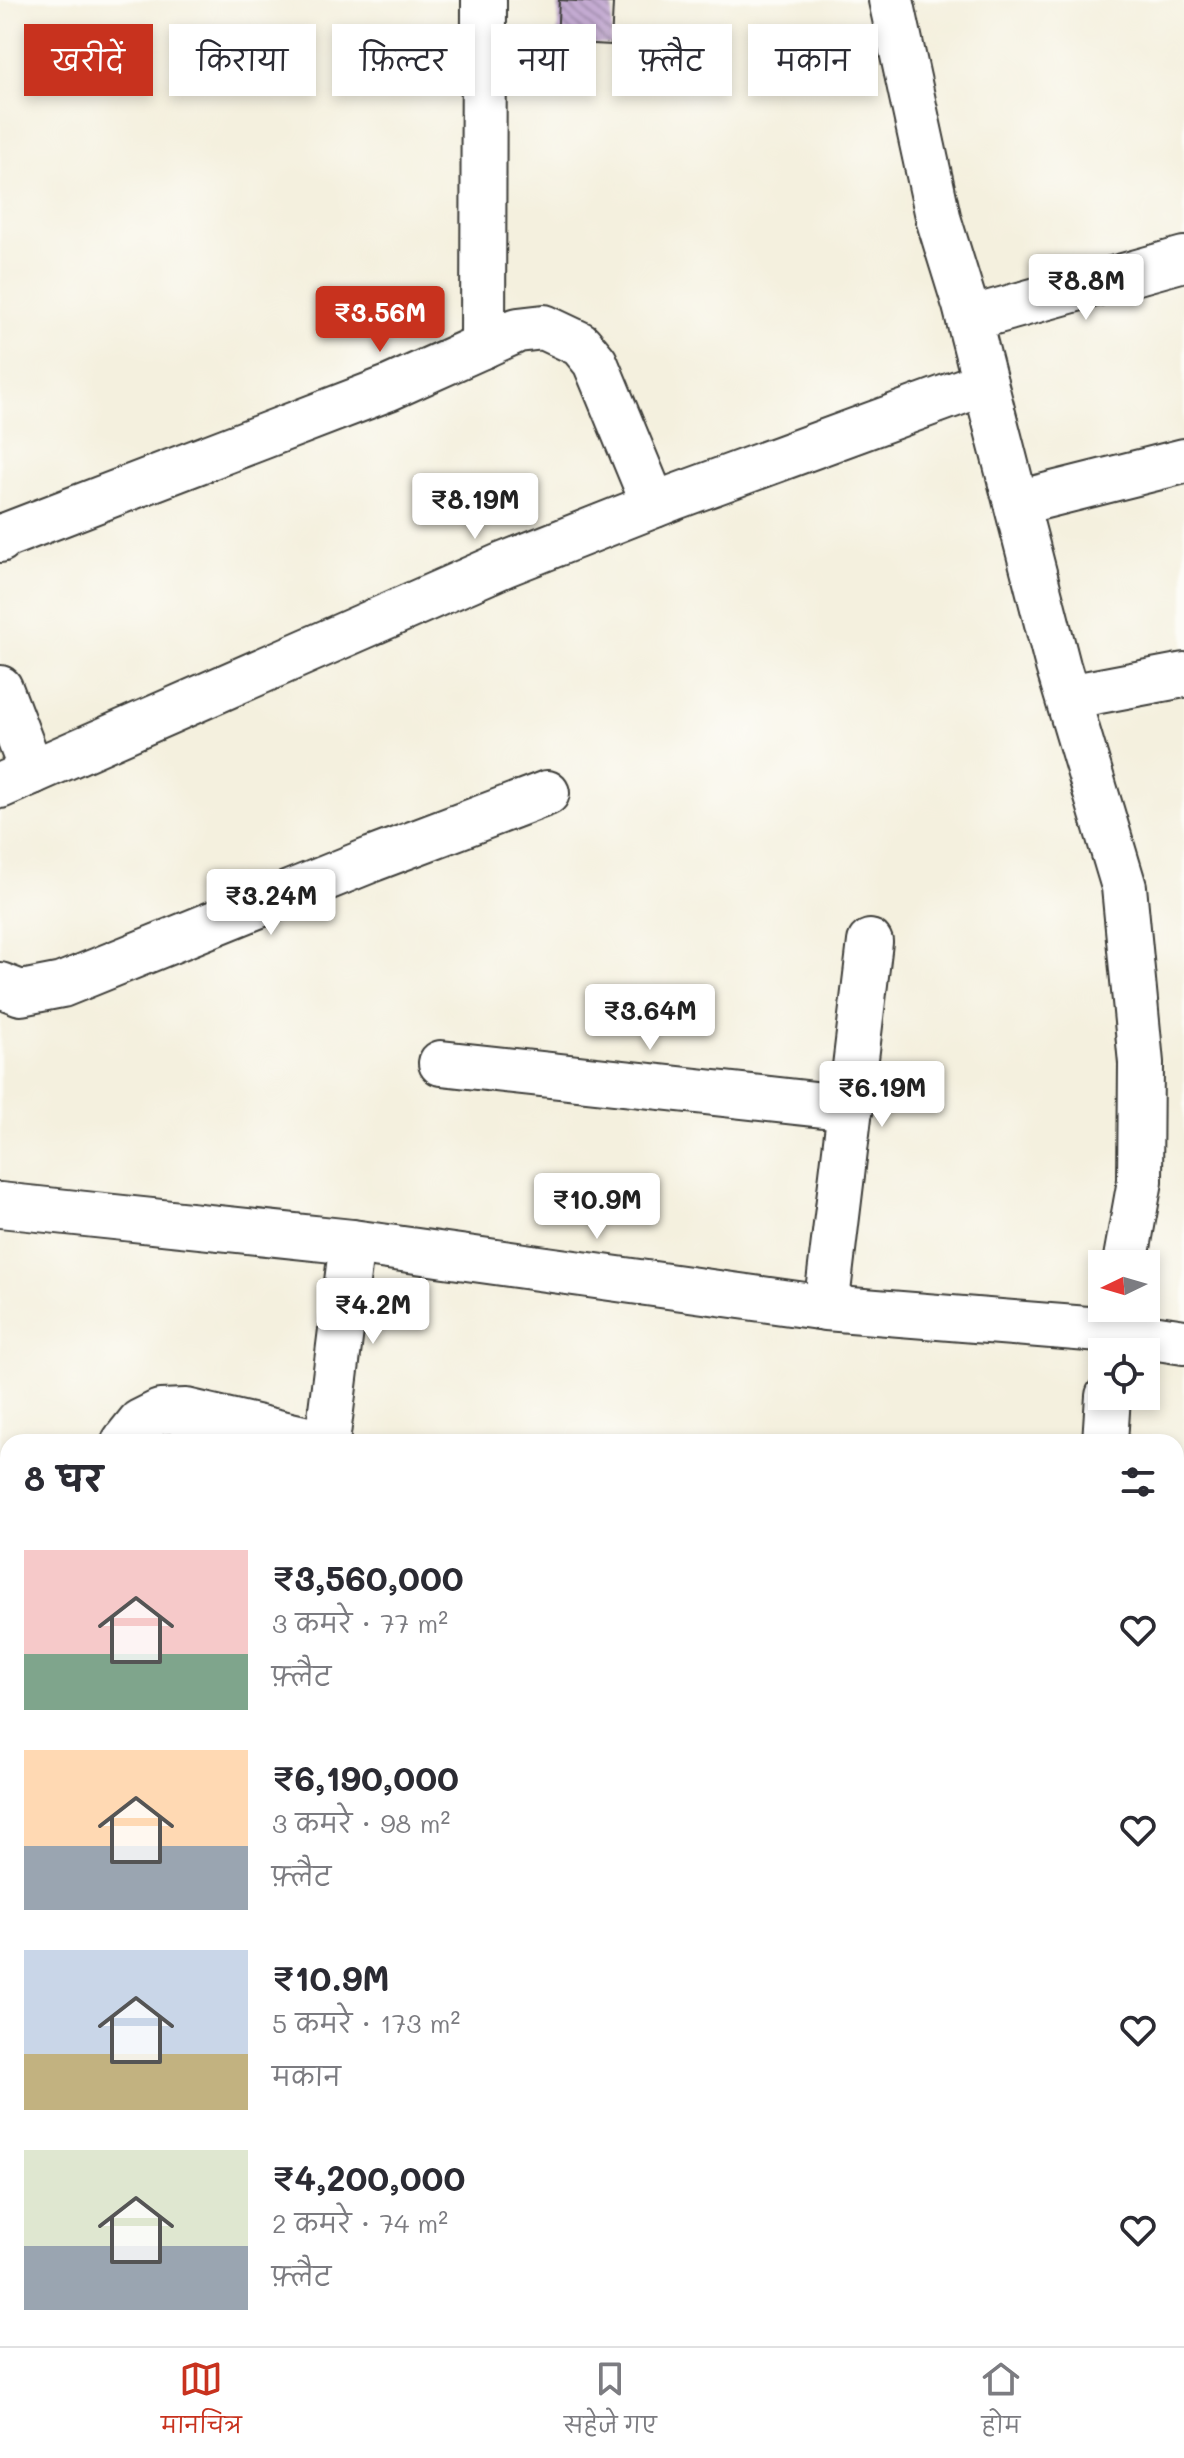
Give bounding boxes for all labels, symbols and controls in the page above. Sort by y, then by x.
chip: खरीदें [24,24,153,96]
chip: किराया [169,24,316,96]
chip: फ़िल्टर [332,24,475,96]
chip: नया [491,24,596,96]
chip: फ़्लैट [612,24,732,96]
chip: मकान [748,24,878,96]
pin: ₹8.8M [1030,254,1142,322]
text: ₹8.8M [1047,263,1125,297]
pin: ₹3.56M [315,286,445,354]
text: ₹3.56M [334,295,426,329]
pin: ₹8.19M [410,473,540,541]
text: ₹8.19M [430,482,520,516]
pin: ₹3.24M [206,869,336,937]
text: ₹3.24M [225,878,317,912]
pin: ₹3.64M [585,984,715,1052]
text: ₹3.64M [603,993,697,1027]
pin: ₹6.19M [817,1061,947,1129]
text: ₹6.19M [837,1070,927,1104]
pin: ₹10.9M [532,1173,662,1241]
text: ₹10.9M [552,1182,642,1216]
north arrow [1088,1250,1160,1322]
map controls [1088,1250,1160,1410]
pin: ₹4.2M [317,1278,429,1346]
text: ₹4.2M [334,1287,412,1321]
button: locate [1088,1338,1160,1410]
text: 8 घर [24,1455,103,1500]
icon: filters [1116,1460,1160,1504]
text: ₹3,560,000 [272,1555,464,1600]
icon: home [88,1582,184,1678]
text: 3 कमरे · 77 m² [272,1606,448,1640]
icon: heart [1116,1608,1160,1652]
text: फ़्लैट [272,1659,331,1693]
text: ₹6,190,000 [272,1755,459,1800]
icon: home [88,1782,184,1878]
text: 3 कमरे · 98 m² [272,1806,450,1840]
icon: heart [1116,1808,1160,1852]
text: फ़्लैट [272,1859,331,1893]
text: ₹10.9M [272,1955,390,2000]
icon: home [88,1982,184,2078]
text: 5 कमरे · 173 m² [272,2006,460,2040]
icon: heart [1116,2008,1160,2052]
text: मकान [272,2059,341,2093]
text: ₹4,200,000 [272,2155,465,2200]
icon: home [88,2182,184,2278]
text: 2 कमरे · 74 m² [272,2206,448,2240]
icon: heart [1116,2208,1160,2252]
text: फ़्लैट [272,2259,331,2293]
tab: मानचित्र [161,2357,242,2450]
tab: सहेजे गए [564,2357,657,2450]
tab: होम [979,2357,1023,2450]

